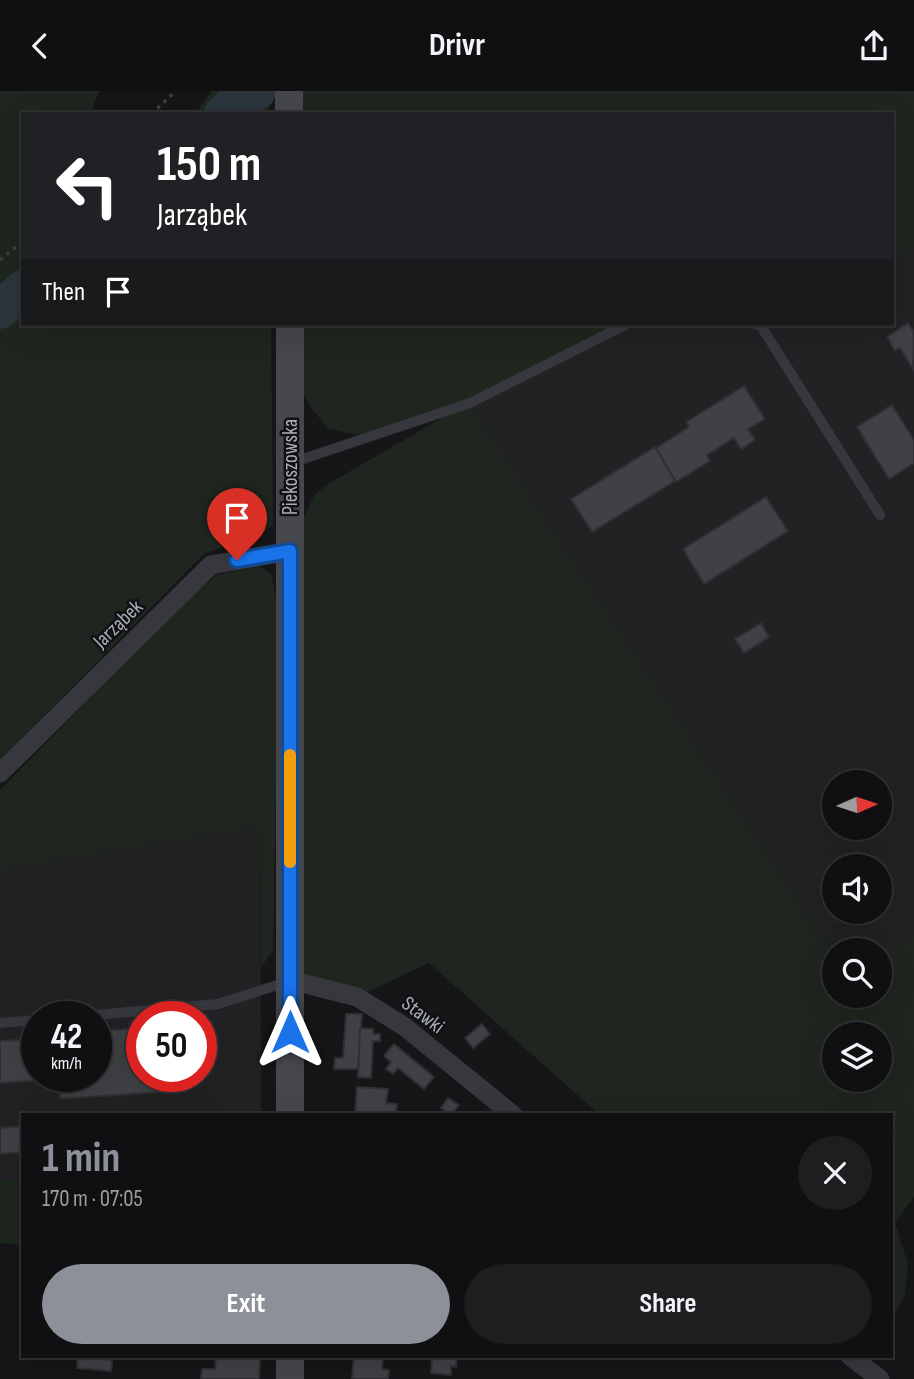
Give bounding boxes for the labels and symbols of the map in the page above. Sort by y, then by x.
street label: Piekoszowska [278,419,303,515]
pin [207,488,267,560]
street label: Jarząbek [87,594,148,654]
north arrow [822,770,892,840]
street label: Stawki [397,991,449,1039]
position arrow [253,995,327,1069]
speed limit sign: 50 [126,1001,217,1092]

